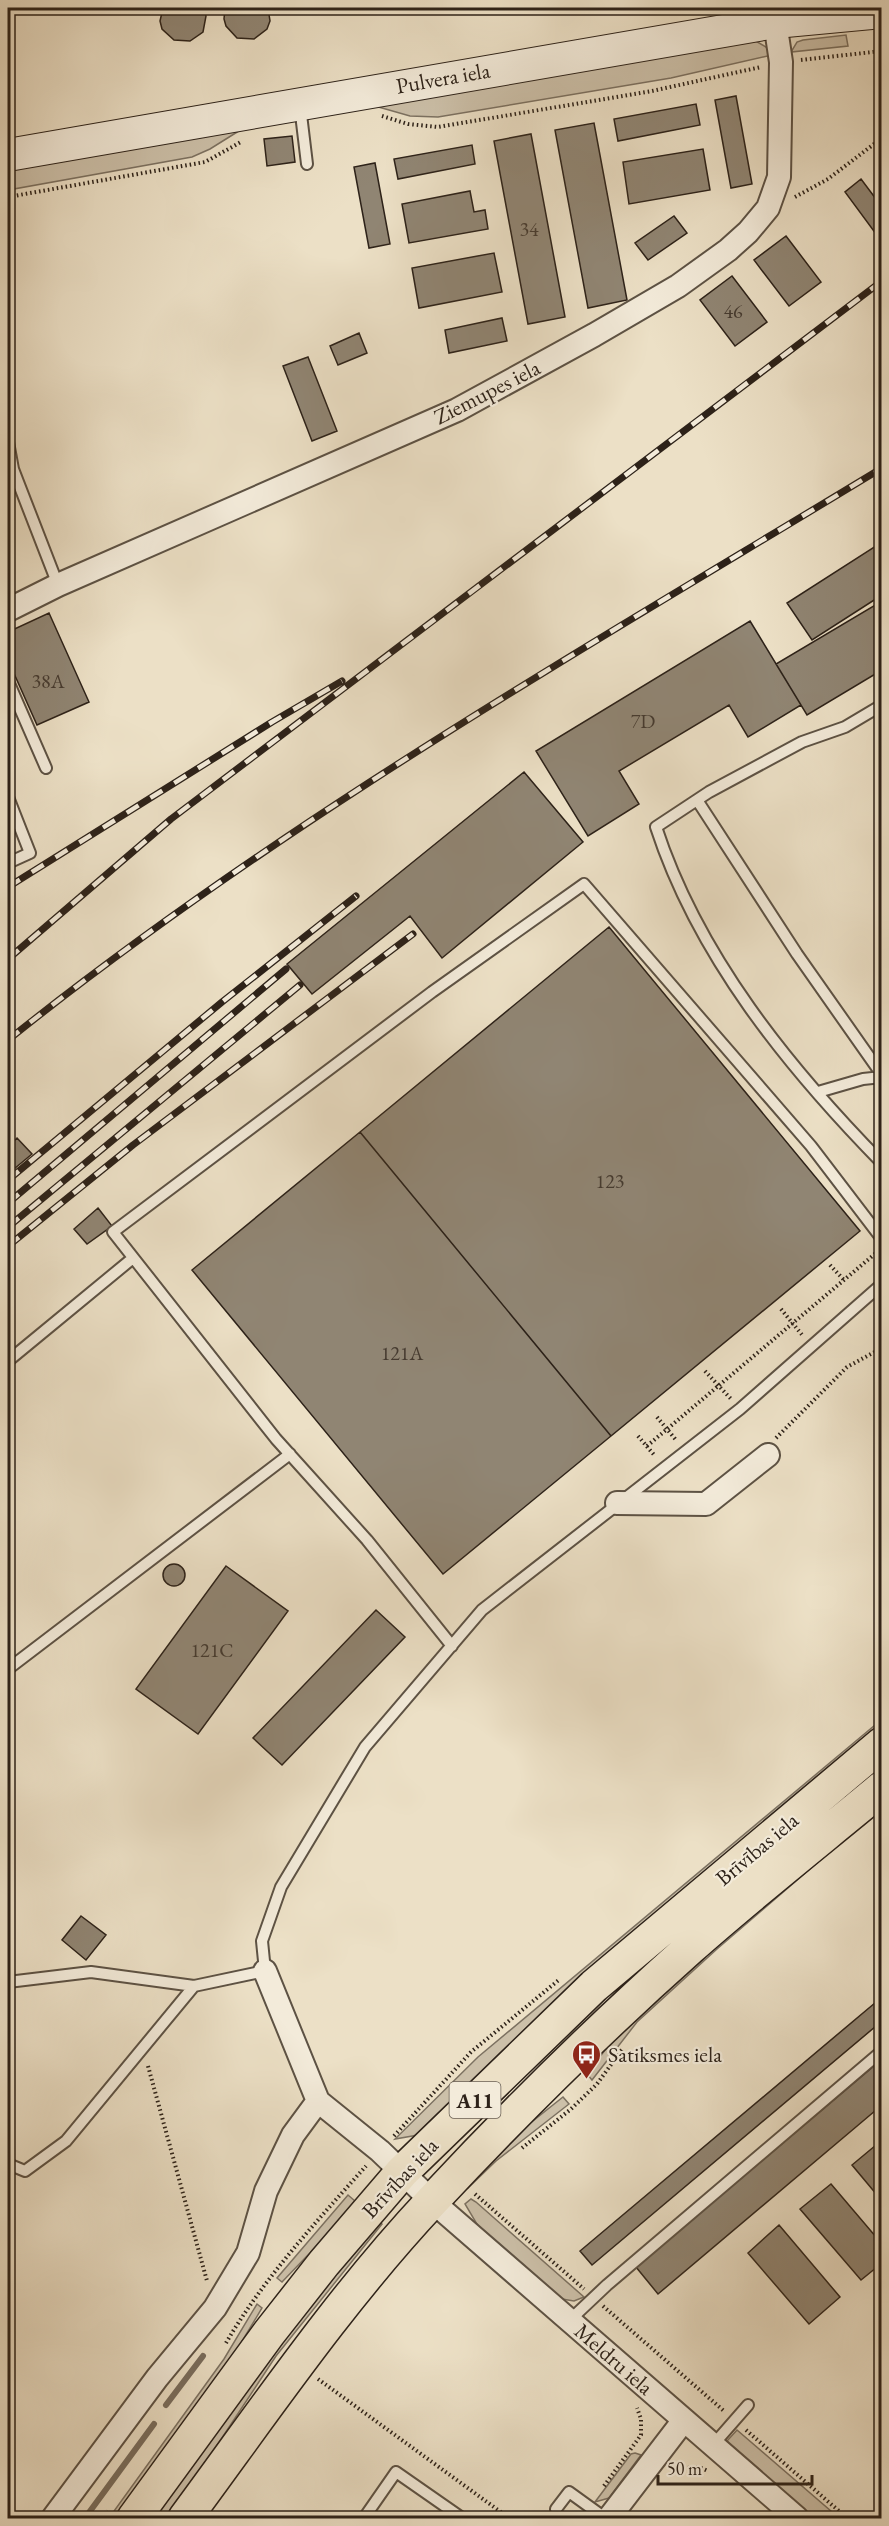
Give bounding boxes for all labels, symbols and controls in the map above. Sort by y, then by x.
street label: Pulvera iela [394,55,493,101]
house number: 34 [519,216,539,242]
house number: 46 [723,298,743,324]
street label: Ziemupes iela [429,353,545,431]
house number: 38A [31,668,65,694]
house number: 7D [631,708,655,734]
house number: 123 [596,1168,624,1194]
house number: 121A [381,1340,423,1366]
house number: 121C [191,1637,234,1663]
street label: Brīvības iela [709,1806,805,1892]
bus stop icon: Satiksmes iela [571,2038,603,2080]
place label: Satiksmes iela [608,2040,722,2069]
road number: A11 [450,2082,500,2118]
street label: Brīvības iela [355,2131,445,2224]
street label: Meldru iela [568,2317,660,2401]
scale bar [658,2448,812,2486]
text: 50 m [667,2457,702,2480]

